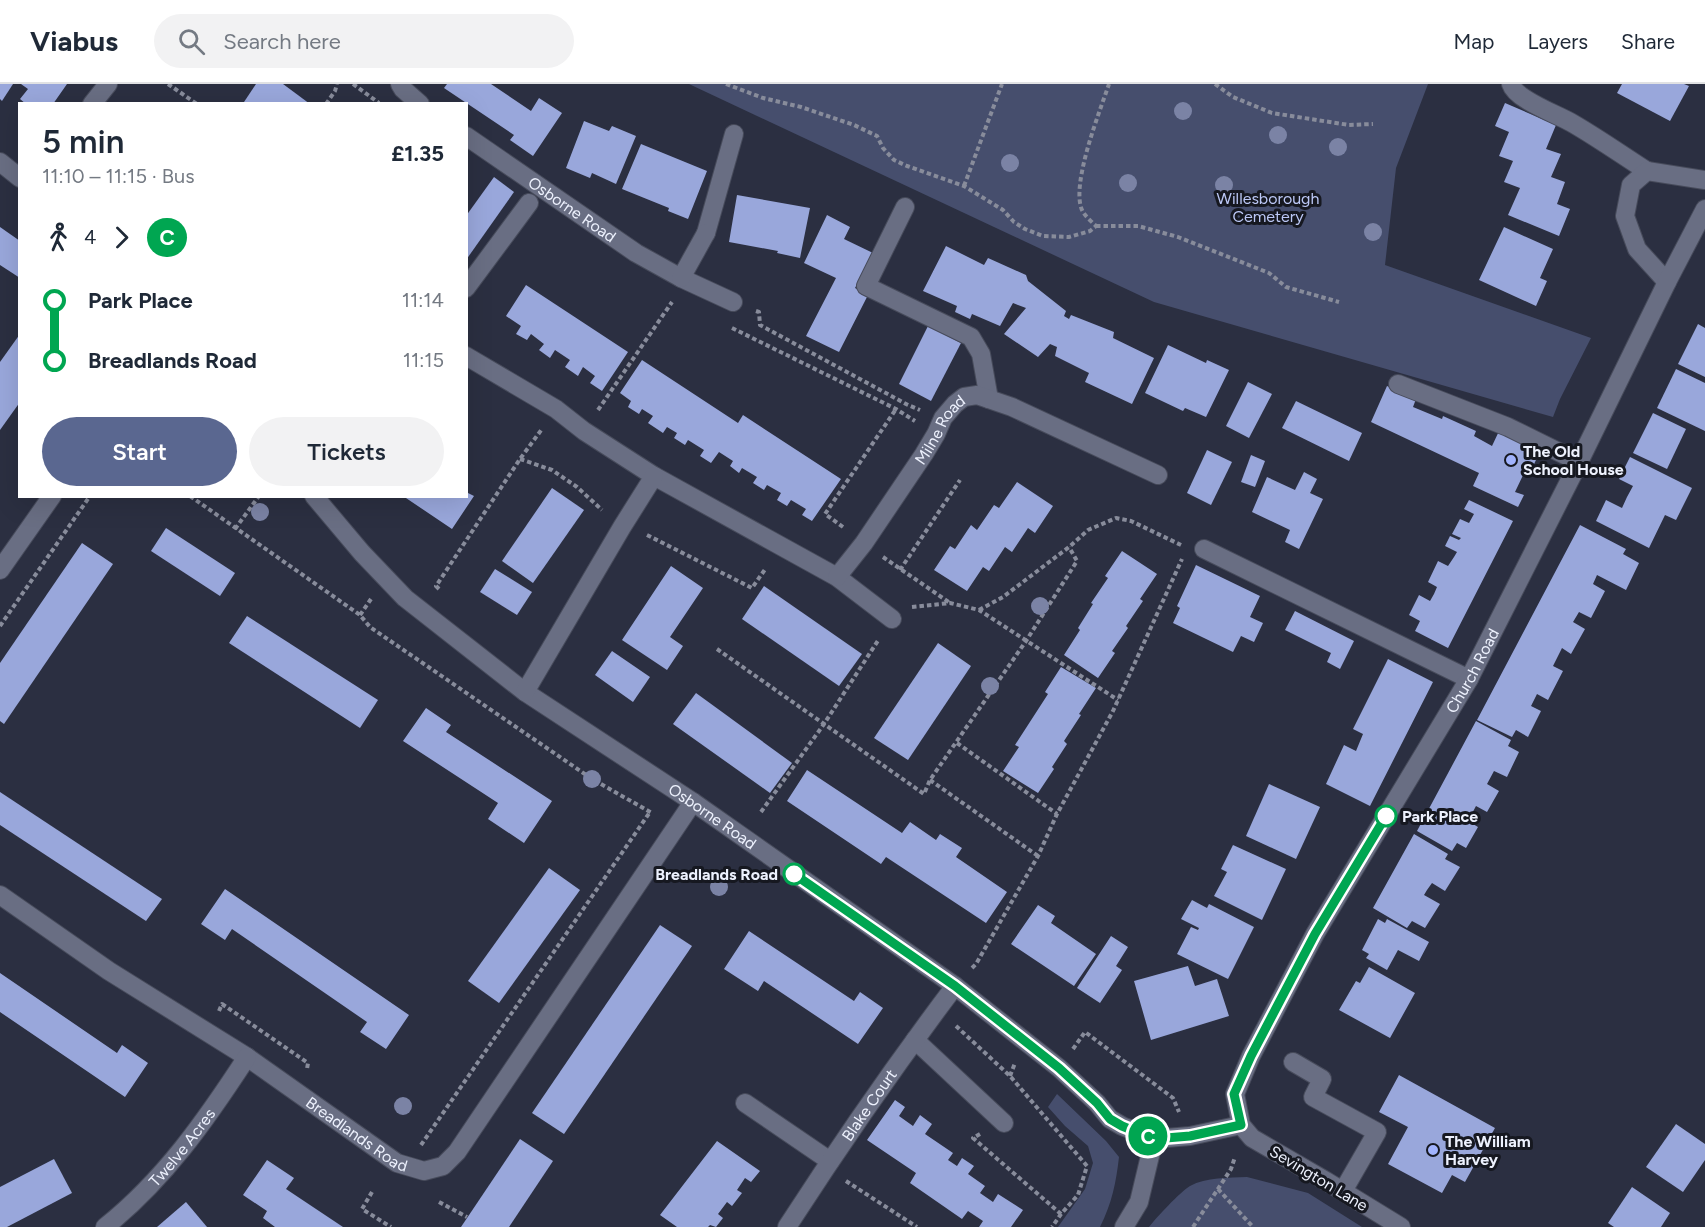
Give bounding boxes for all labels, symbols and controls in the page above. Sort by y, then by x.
search box [154,14,574,68]
text: Viabus [30,24,118,58]
icon: search [175,25,208,58]
text: Search here [223,28,341,55]
text: Map [1454,29,1494,54]
text: Layers [1527,29,1588,54]
text: Share [1621,29,1675,54]
text: 5 min [42,122,124,161]
text: £1.35 [391,140,444,167]
text: 11:10 – 11:15 · Bus [42,164,195,188]
street label: Osborne Road [524,173,620,246]
park label: Willesborough Cemetery [1217,189,1320,226]
icon: walk [42,221,75,254]
icon: forward [105,221,138,254]
text: 4 [84,225,96,249]
text: C [159,225,175,250]
text: Park Place [88,287,193,314]
text: 11:14 [402,288,444,312]
text: Breadlands Road [88,347,257,374]
text: 11:15 [403,348,444,372]
street label: Milne Road [911,391,969,468]
button: Start [42,417,237,486]
button: Tickets [249,417,444,486]
place label: The Old School House [1523,442,1624,479]
marker: The Old School House [1504,453,1518,467]
street label: Church Road [1442,625,1503,716]
street label: Osborne Road [665,780,760,853]
marker: Park Place [1375,805,1397,827]
place label: Park Place [1402,807,1478,826]
marker: Breadlands Road [783,863,805,885]
place label: Breadlands Road [655,865,778,884]
street label: Blake Court [838,1066,901,1145]
street label: Breadlands Road [302,1093,410,1176]
street label: Twelve Acres [145,1105,219,1191]
line badge: C [1128,1116,1168,1156]
text: C [1140,1124,1156,1149]
place label: The William Harvey [1445,1132,1531,1169]
street label: Sevington Lane [1266,1142,1371,1215]
marker: The William Harvey [1426,1143,1440,1157]

